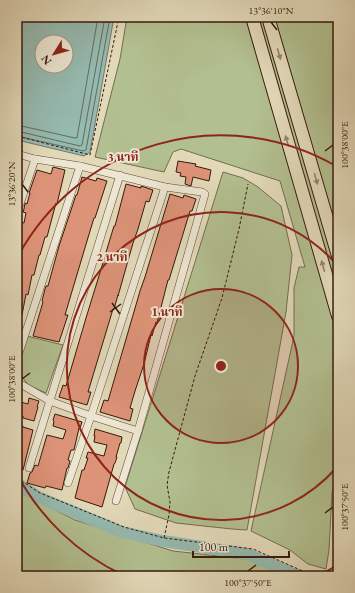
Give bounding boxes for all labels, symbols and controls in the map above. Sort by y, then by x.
text: 13°36'10"N [249,4,294,17]
north arrow [34,34,74,74]
one-way arrow [276,49,282,61]
text: N [38,52,54,68]
text: 100°38'00"E [338,121,351,169]
one-way arrow [284,134,290,146]
text: 3 นาที [107,149,139,165]
text: 13°36'20"N [5,161,18,206]
one-way arrow [313,174,319,186]
text: 2 นาที [96,249,128,265]
one-way arrow [320,259,326,271]
text: 1 นาที [151,304,183,320]
text: 100°38'00"E [5,355,18,403]
centre of rings [214,359,228,373]
text: 100°37'50"E [338,483,351,531]
scale bar [193,533,289,559]
text: 100 m [199,539,229,555]
text: 100°37'50"E [224,576,272,589]

